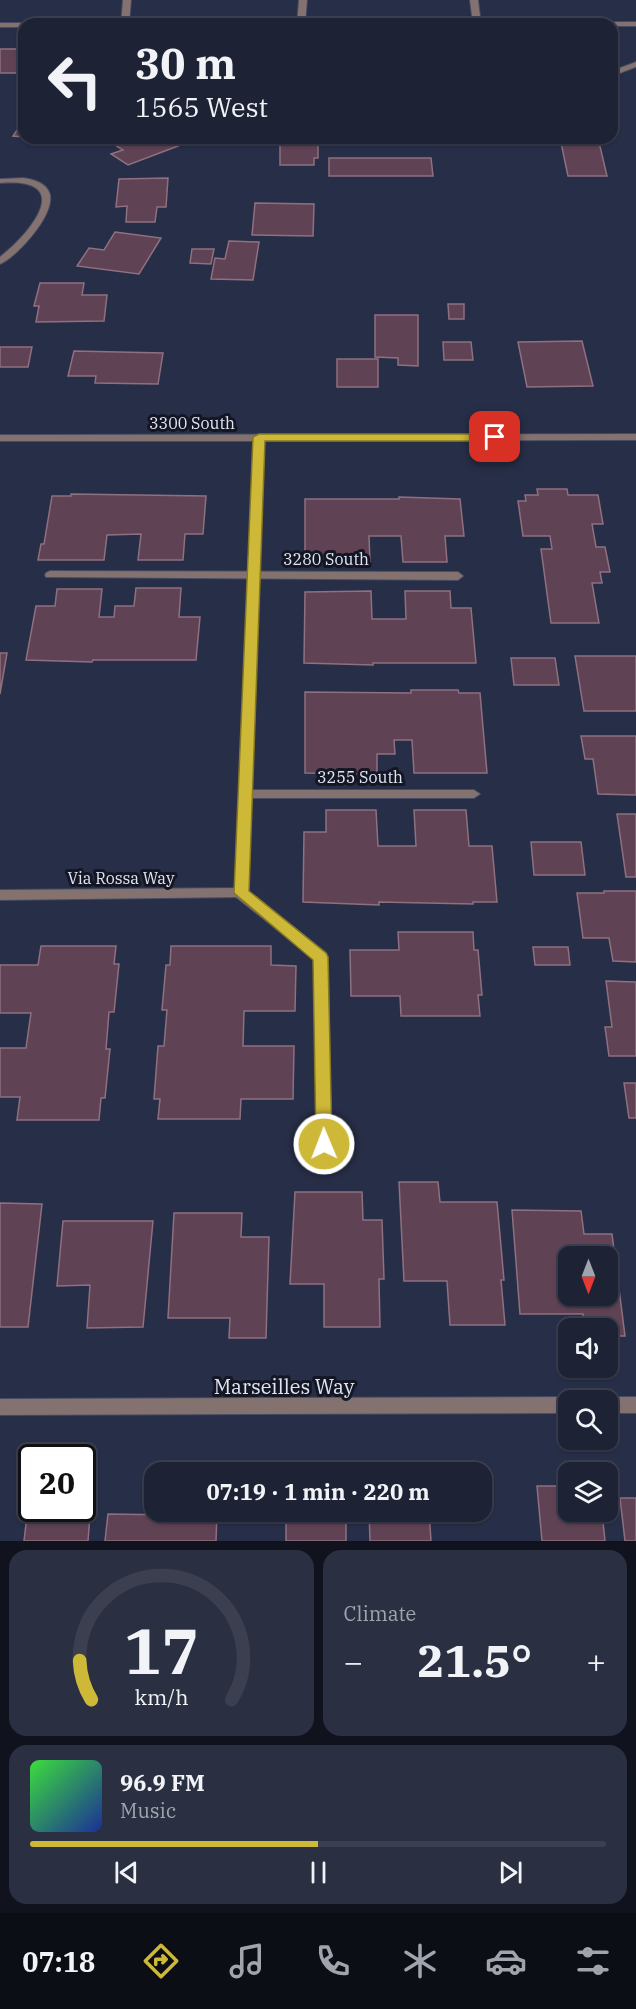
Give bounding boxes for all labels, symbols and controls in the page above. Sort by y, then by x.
text: 30 m [135,36,236,91]
icon: left [36,42,114,120]
text: 1565 West [135,89,268,124]
pin [469,411,520,462]
street label: 3300 South [149,413,235,433]
icon: arrive [478,420,511,453]
street label: 3280 South [283,549,369,569]
street label: 3255 South [317,767,403,787]
street label: Via Rossa Way [68,868,175,888]
position arrow [292,1112,356,1176]
north arrow [558,1246,618,1306]
map controls [558,1246,618,1522]
button: sound [558,1318,618,1378]
street label: Marseilles Way [214,1373,355,1400]
button: search [558,1390,618,1450]
speed limit sign: 20 [18,1444,96,1522]
button: layers [558,1462,618,1522]
text: 07:19 · 1 min · 220 m [206,1477,430,1506]
text: Climate [344,1600,416,1627]
text: 17 [124,1610,199,1691]
text: 21.5° [417,1631,532,1689]
text: − [344,1640,363,1683]
text: + [586,1640,606,1683]
text: km/h [134,1683,188,1711]
text: 96.9 FM [120,1768,205,1797]
text: Music [120,1797,176,1824]
icon: previous [110,1856,143,1889]
icon: pause [302,1856,335,1889]
icon: next [494,1856,527,1889]
icon: directions [140,1940,182,1982]
icon: music [226,1940,268,1982]
icon: phone [312,1940,354,1982]
icon: climate [399,1940,441,1982]
icon: car [485,1940,527,1982]
icon: filters [572,1940,614,1982]
text: 07:18 [22,1944,95,1979]

